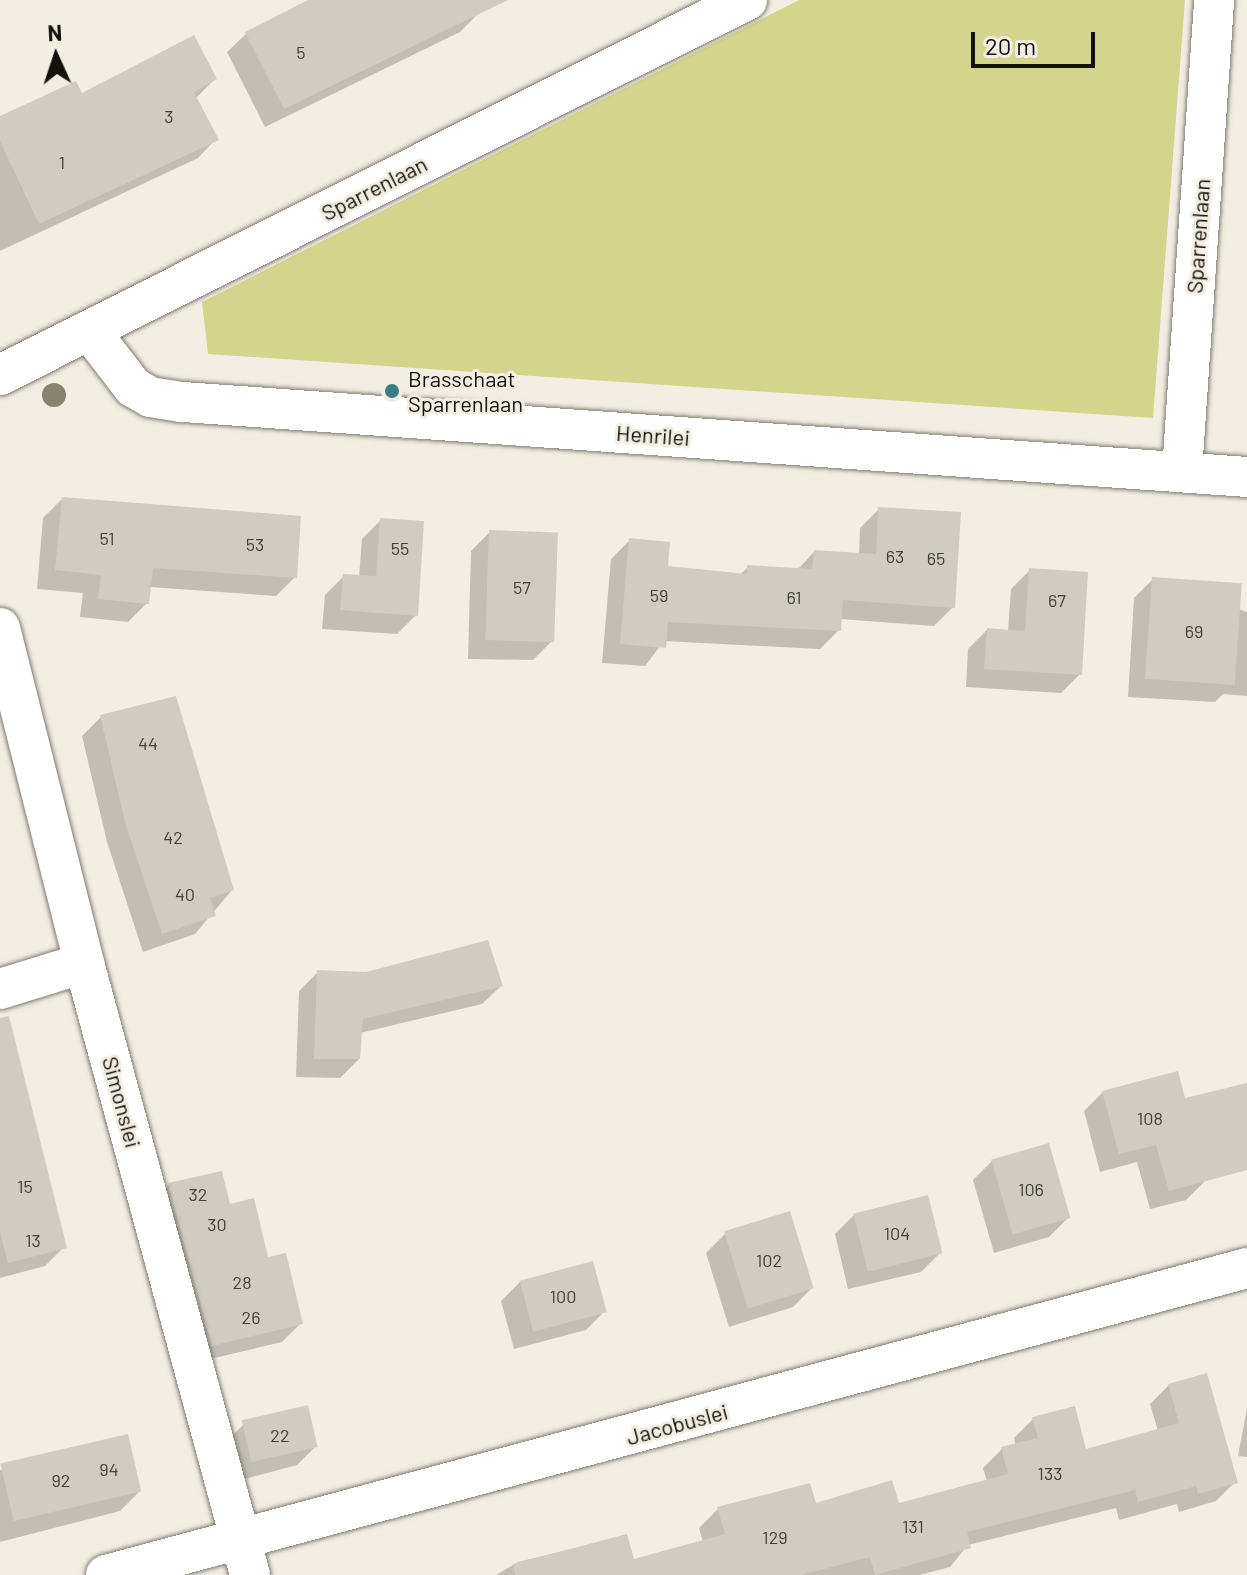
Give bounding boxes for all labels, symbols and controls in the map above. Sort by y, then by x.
north arrow [16,16,96,96]
scale bar [975,16,1099,66]
text: N [47,19,63,45]
text: 20 m [985,31,1036,60]
house number: 5 [296,41,306,63]
house number: 3 [164,105,174,127]
street label: Sparrenlaan [317,150,431,226]
house number: 1 [59,151,65,173]
street label: Sparrenlaan [1181,178,1215,294]
place label: Brasschaat Sparrenlaan [408,365,523,416]
marker: Brasschaat Sparrenlaan [383,382,401,400]
street label: Henrilei [615,419,691,451]
house number: 51 [99,527,115,549]
house number: 53 [246,533,264,555]
house number: 55 [391,537,409,559]
house number: 63 [886,545,904,567]
house number: 65 [927,547,945,569]
house number: 57 [513,576,531,598]
house number: 59 [650,584,668,606]
house number: 61 [786,586,802,608]
house number: 67 [1048,589,1066,611]
house number: 69 [1185,620,1203,642]
house number: 44 [138,732,158,754]
house number: 42 [163,826,183,848]
house number: 40 [175,883,195,905]
street label: Simonslei [97,1054,147,1150]
house number: 108 [1137,1107,1163,1129]
house number: 15 [17,1175,33,1197]
house number: 106 [1018,1178,1044,1200]
house number: 32 [189,1183,207,1205]
house number: 30 [207,1213,227,1235]
house number: 104 [884,1222,910,1244]
house number: 13 [25,1229,41,1251]
house number: 102 [756,1249,782,1271]
house number: 28 [232,1271,252,1293]
house number: 100 [550,1285,576,1307]
house number: 26 [242,1306,260,1328]
street label: Jacobuslei [623,1398,731,1450]
house number: 22 [270,1424,290,1446]
house number: 94 [99,1458,119,1480]
house number: 133 [1038,1462,1062,1484]
house number: 92 [51,1469,71,1491]
house number: 131 [902,1515,924,1537]
house number: 129 [762,1526,788,1548]

